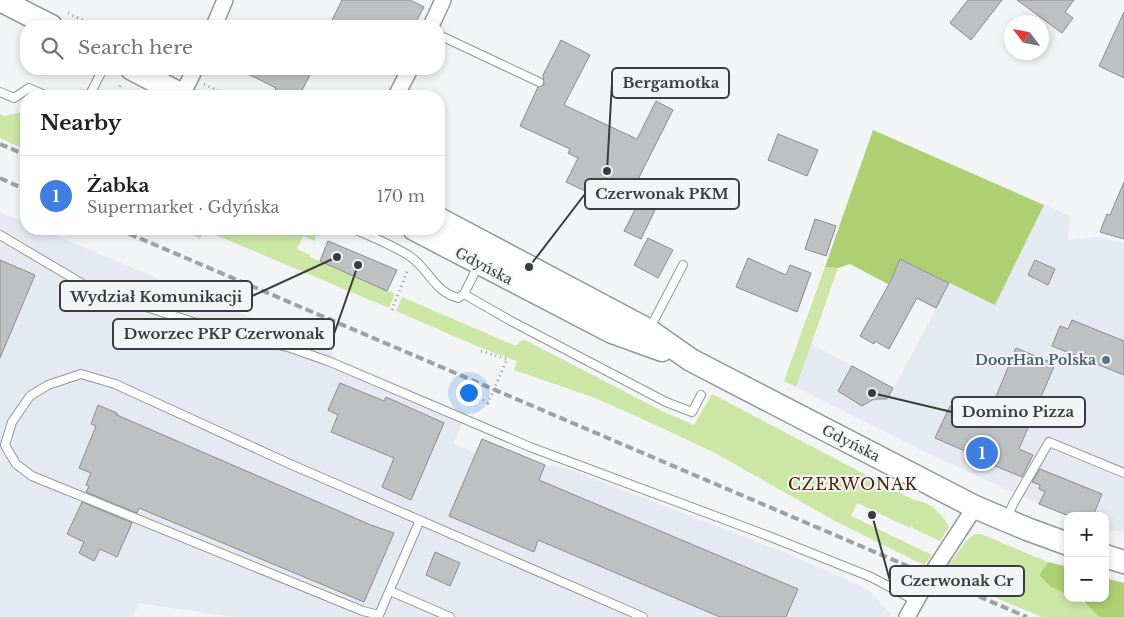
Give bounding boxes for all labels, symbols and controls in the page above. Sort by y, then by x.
north arrow [1004,15,1049,60]
search box [20,20,445,75]
icon: search [38,34,66,62]
text: Search here [78,36,193,59]
callout: Bergamotka [612,68,729,98]
text: Bergamotka [623,73,720,92]
text: Nearby [40,110,121,136]
text: Żabka [87,174,149,197]
callout: Czerwonak PKM [585,179,739,209]
text: Czerwonak PKM [595,184,729,203]
text: 1 [53,186,59,206]
text: 170 m [377,186,425,206]
text: Supermarket · Gdyńska [87,197,279,217]
street label: Gdyńska [452,243,516,289]
callout: Wydział Komunikacji [60,281,252,311]
text: Wydział Komunikacji [69,287,243,306]
callout: Dworzec PKP Czerwonak [113,319,334,349]
text: Dworzec PKP Czerwonak [124,324,325,343]
place label: DoorHan Polska [975,351,1096,369]
marker: DoorHan Polska [1100,354,1112,366]
your location [456,380,482,406]
callout: Domino Pizza [952,397,1085,427]
text: Domino Pizza [962,402,1075,421]
street label: Gdyńska [819,421,883,465]
pin: 1 [966,434,998,472]
district label: CZERWONAK [788,474,918,494]
map controls [1064,512,1109,602]
button: + [1064,512,1109,557]
button: − [1064,557,1109,602]
callout: Czerwonak Cr [890,566,1024,596]
text: Czerwonak Cr [900,571,1014,590]

